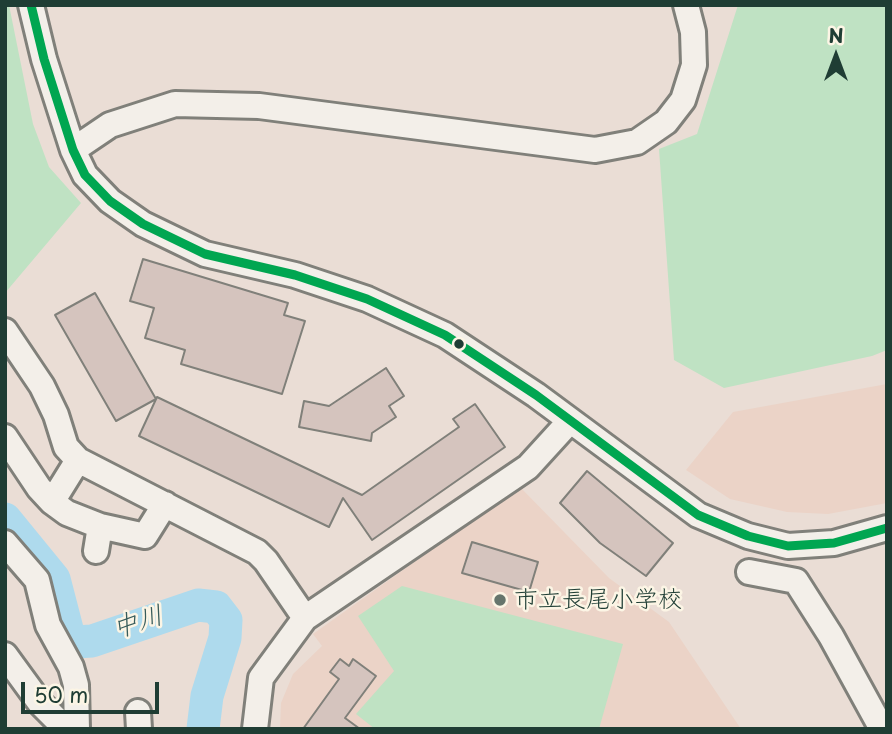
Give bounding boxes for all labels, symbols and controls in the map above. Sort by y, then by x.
north arrow [801,21,871,91]
text: N [828,21,844,49]
unlabelled marker [452,337,466,351]
place label: 市立長尾小学校 [514,586,682,614]
marker: 市立長尾小学校 [492,592,508,608]
water label: 中川 [109,600,167,646]
scale bar [24,668,163,712]
text: 50 m [34,678,88,710]

